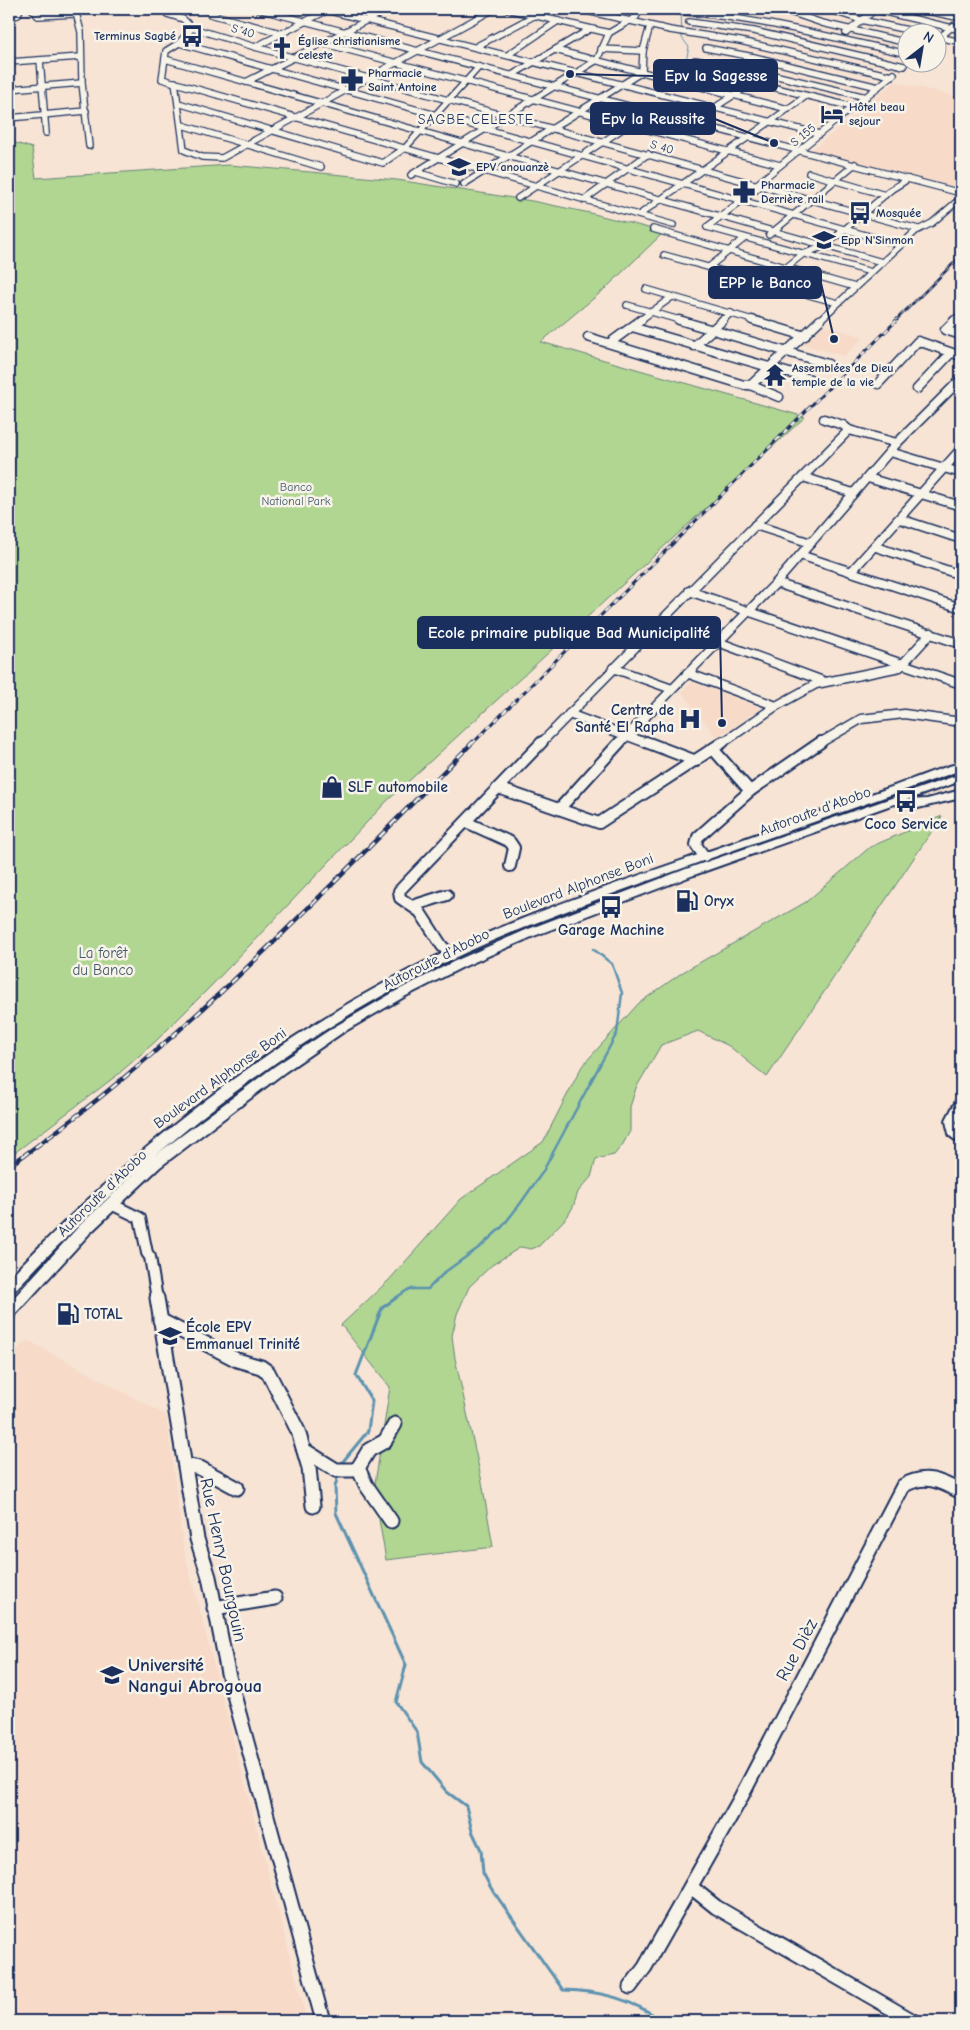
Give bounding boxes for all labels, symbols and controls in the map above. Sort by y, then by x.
street label: S 40 [230,21,256,41]
north arrow [898,22,948,72]
bus stop icon: Terminus Sagbé [179,23,205,49]
text: N [920,28,937,47]
place label: Terminus Sagbé [94,29,176,43]
place label: Église christianisme celeste [298,34,401,62]
church icon: Église christianisme celeste [269,35,295,61]
callout: Epv la Sagesse [654,60,777,91]
place label: Pharmacie Saint Antoine [368,66,437,94]
pharmacy icon: Pharmacie Saint Antoine [339,67,365,93]
text: Epv la Sagesse [665,67,768,85]
place label: Hôtel beau sejour [849,100,905,128]
hotel icon: Hôtel beau sejour [819,101,845,127]
callout: Epv la Reussite [591,103,715,134]
text: Epv la Reussite [601,110,705,128]
district label: SAGBE CELESTE [418,111,534,128]
street label: S 155 [788,121,818,149]
street label: S 40 [649,137,675,157]
school or university icon: EPV anouanzè [446,154,472,180]
place label: EPV anouanzè [476,160,549,174]
place label: Pharmacie Derrière rail [761,178,824,206]
pharmacy icon: Pharmacie Derrière rail [731,179,757,205]
bus stop icon: Mosquée [847,200,873,226]
place label: Mosquée [876,206,921,220]
school or university icon: Epp N'Sinmon [811,227,837,253]
place label: Epp N'Sinmon [841,233,913,247]
callout: EPP le Banco [709,267,821,298]
text: EPP le Banco [719,274,811,292]
place label: Assemblées de Dieu temple de la vie [791,361,894,389]
temple icon: Assemblées de Dieu temple de la vie [762,362,788,388]
park label: Banco National Park [261,480,331,508]
callout: Ecole primaire publique Bad Municipalité [418,617,720,648]
text: Ecole primaire publique Bad Municipalité [428,624,710,642]
place label: Centre de Santé El Rapha [575,701,674,736]
hospital icon: Centre de Santé El Rapha [677,706,703,732]
shop icon: SLF automobile [319,774,345,800]
place label: SLF automobile [348,778,448,796]
street label: Autoroute d'Abobo [757,782,873,840]
bus stop icon: Coco Service [893,788,919,814]
place label: Coco Service [865,815,947,833]
street label: Boulevard Alphonse Boni [500,849,656,923]
fuel station icon: Oryx [674,888,700,914]
place label: Oryx [704,892,734,910]
bus stop icon: Garage Machine [598,894,624,920]
place label: Garage Machine [558,921,664,939]
street label: Autoroute d'Abobo [380,924,492,994]
park label: La forêt du Banco [72,944,134,979]
street label: Boulevard Alphonse Boni [150,1024,290,1132]
street label: Autoroute d'Abobo [54,1146,151,1240]
fuel station icon: TOTAL [55,1301,81,1327]
place label: TOTAL [84,1305,123,1323]
place label: École EPV Emmanuel Trinité [186,1317,300,1353]
school or university icon: École EPV Emmanuel Trinité [157,1323,183,1349]
street label: Rue Henry Bourgouin [195,1476,251,1644]
street label: Rue Dièz [772,1615,822,1685]
place label: Université Nangui Abrogoua [128,1655,262,1697]
school or university icon: Université Nangui Abrogoua [99,1662,125,1688]

